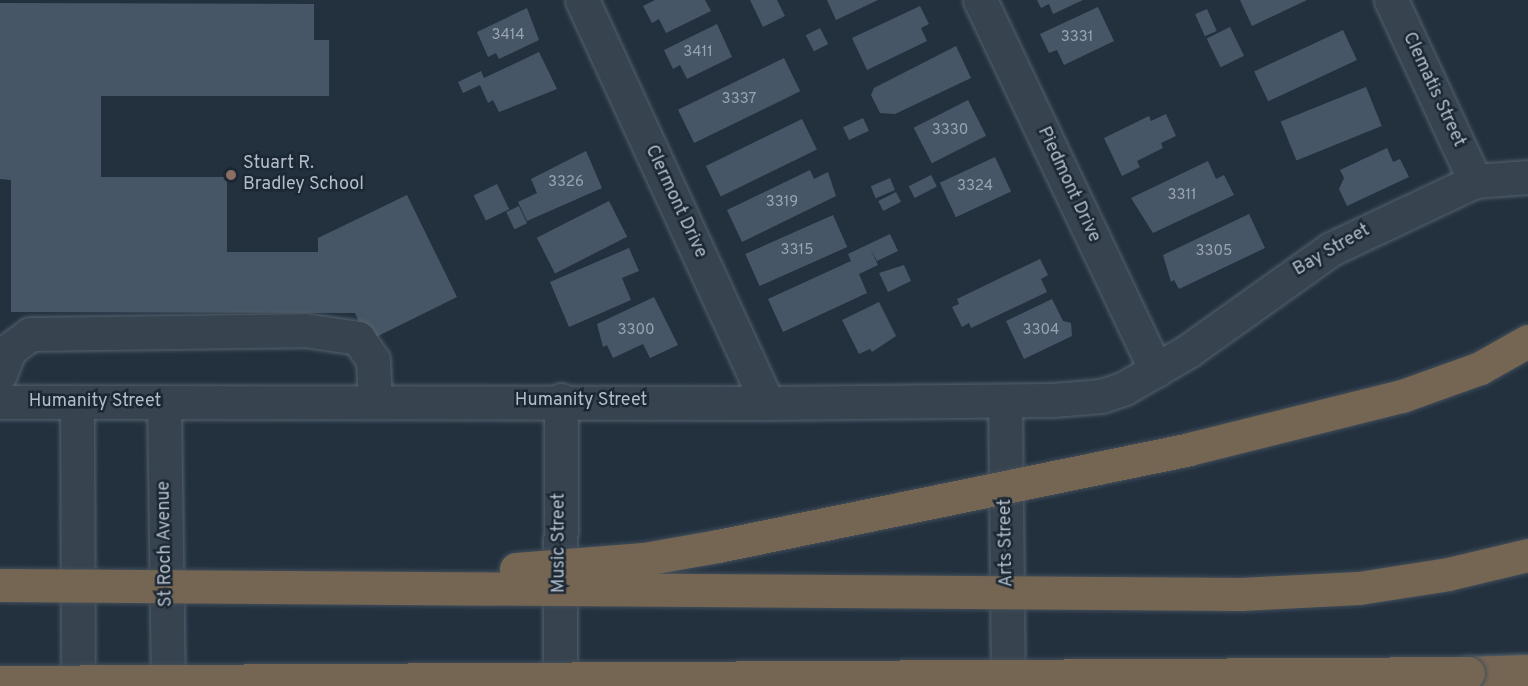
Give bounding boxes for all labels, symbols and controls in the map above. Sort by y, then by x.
house number: 3414 [492,27,524,45]
house number: 3331 [1061,29,1093,47]
street label: Clematis Street [1397,29,1469,151]
house number: 3411 [683,44,713,62]
house number: 3337 [722,91,756,109]
house number: 3330 [932,122,968,140]
street label: Piedmont Drive [1032,124,1104,246]
street label: Clermont Drive [639,142,711,262]
place label: Stuart R. Bradley School [243,154,364,196]
marker: Stuart R. Bradley School [224,168,238,182]
house number: 3326 [548,174,584,192]
house number: 3324 [957,178,993,196]
house number: 3311 [1167,187,1197,205]
house number: 3319 [766,194,798,212]
street label: Bay Street [1290,220,1374,282]
house number: 3315 [781,242,813,260]
house number: 3305 [1196,243,1232,261]
house number: 3300 [617,322,655,340]
house number: 3304 [1023,322,1059,340]
street label: Humanity Street [515,390,647,412]
street label: Humanity Street [29,391,161,413]
street label: St Roch Avenue [154,480,178,608]
street label: Music Street [549,493,571,593]
street label: Arts Street [995,499,1019,587]

